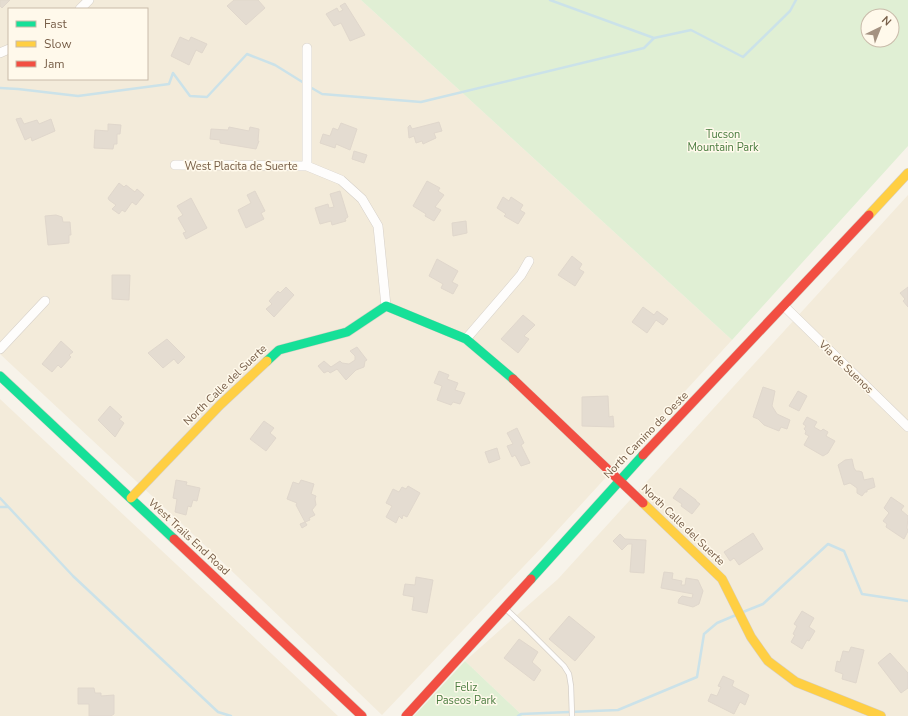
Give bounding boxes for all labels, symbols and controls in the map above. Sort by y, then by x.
legend [8,8,148,80]
north arrow [860,8,900,48]
text: N [878,13,895,29]
text: Fast [44,16,67,32]
text: Slow [44,36,72,52]
text: Jam [43,56,65,72]
park label: Tucson Mountain Park [687,127,759,155]
street label: West Placita de Suerte [184,159,298,174]
street label: Via de Suenos [815,336,877,397]
street label: North Calle del Suerte [180,341,270,429]
street label: North Camino de Oeste [600,388,692,482]
street label: North Calle del Suerte [638,481,728,569]
street label: West Trails End Road [145,495,233,579]
park label: Feliz Paseos Park [436,680,496,708]

